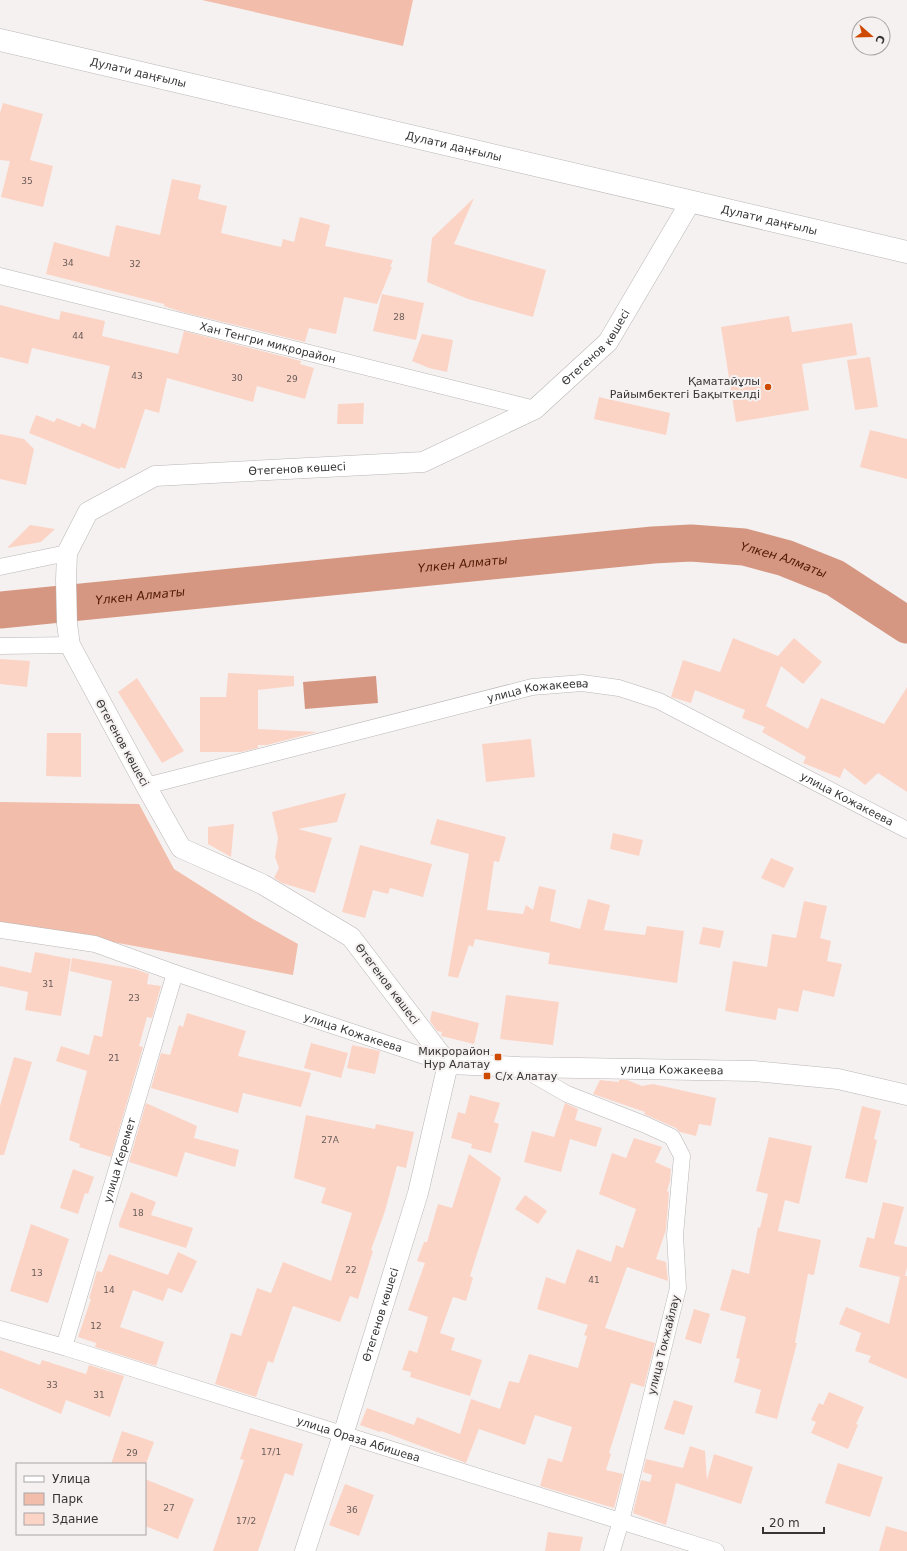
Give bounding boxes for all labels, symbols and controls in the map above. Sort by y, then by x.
north arrow [851,16,891,56]
text: С [872,33,887,45]
street label: Дулати даңғылы [89,55,188,90]
street label: Дулати даңғылы [404,129,503,164]
house number: 35 [21,176,33,186]
street label: Дулати даңғылы [720,202,819,237]
house number: 34 [62,258,74,268]
house number: 32 [129,259,141,269]
street label: Өтегенов көшесі [559,307,632,388]
house number: 28 [393,312,405,322]
street label: Хан Тенгри микрорайон [198,319,337,366]
house number: 44 [72,331,84,341]
house number: 43 [131,371,143,381]
house number: 30 [231,373,243,383]
house number: 29 [286,374,298,384]
place label: Қаматайұлы Райымбектегі Бақыткелді [610,375,760,401]
marker: Қаматайұлы Райымбектегі Бақыткелді [763,382,773,392]
street label: Өтегенов көшесі [248,460,346,478]
water label: Үлкен Алматы [739,539,829,581]
water label: Үлкен Алматы [417,553,508,575]
water label: Үлкен Алматы [95,585,186,607]
street label: улица Кожакеева [486,677,590,705]
street label: Өтегенов көшесі [93,697,151,789]
street label: улица Кожакеева [798,769,896,828]
street label: Өтегенов көшесі [352,941,422,1027]
house number: 31 [42,979,54,989]
house number: 23 [128,993,140,1003]
street label: улица Кожакеева [302,1010,404,1055]
place label: Микрорайон Нур Алатау [418,1045,490,1071]
marker: Микрорайон Нур Алатау [493,1052,503,1062]
house number: 21 [108,1053,120,1063]
street label: улица Кожакеева [620,1062,724,1077]
place label: С/х Алатау [495,1070,558,1083]
marker: С/х Алатау [482,1071,492,1081]
street label: улица Керемет [101,1115,138,1204]
house number: 27А [321,1135,340,1145]
house number: 18 [132,1208,144,1218]
house number: 22 [345,1265,357,1275]
street label: Өтегенов көшесі [360,1266,401,1363]
house number: 13 [31,1268,43,1278]
house number: 41 [588,1275,600,1285]
house number: 14 [103,1285,115,1295]
street label: улица Токжайлау [645,1293,683,1396]
house number: 12 [90,1321,102,1331]
house number: 33 [46,1380,58,1390]
house number: 31 [93,1390,105,1400]
street label: улица Ораза Абишева [295,1414,422,1465]
house number: 17/1 [261,1447,281,1457]
house number: 29 [126,1448,138,1458]
legend [16,1463,146,1535]
text: Улица [52,1472,90,1486]
text: Парк [52,1492,83,1506]
house number: 27 [163,1503,175,1513]
house number: 36 [346,1505,358,1515]
scale bar [763,1509,824,1535]
text: Здание [52,1512,98,1526]
house number: 17/2 [236,1516,256,1526]
text: 20 m [769,1516,800,1530]

